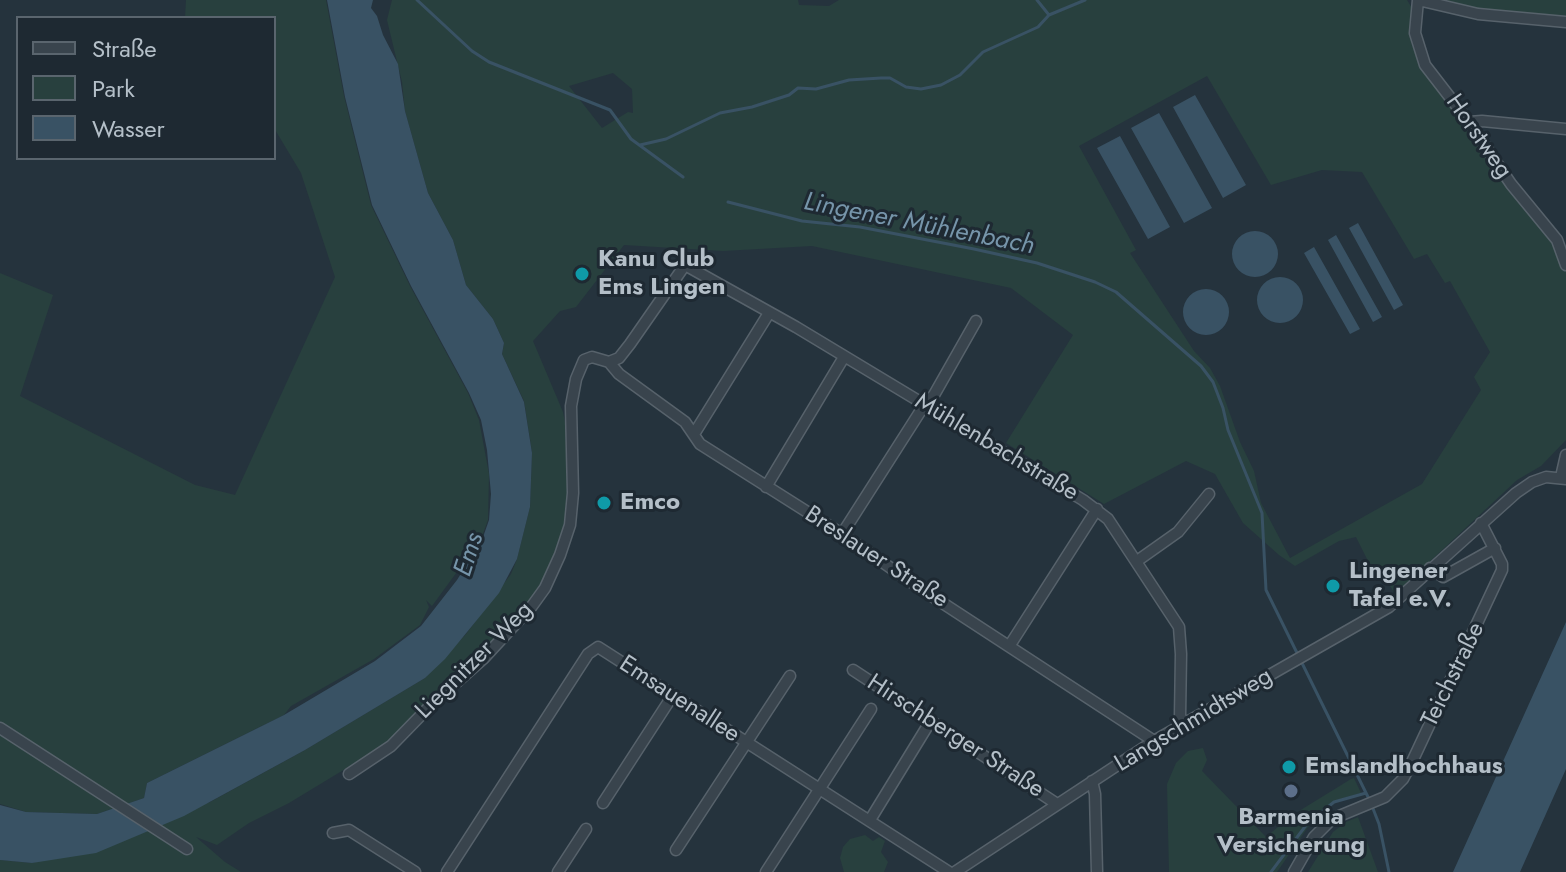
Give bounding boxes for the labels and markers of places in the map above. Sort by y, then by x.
place label: Kanu Club Ems Lingen [598,246,726,302]
marker: Kanu Club Ems Lingen [573,265,591,283]
place label: Emco [620,489,680,517]
marker: Emco [595,494,613,512]
place label: Lingener Tafel e.V. [1349,558,1452,614]
marker: Lingener Tafel e.V. [1324,577,1342,595]
place label: Emslandhochhaus [1305,753,1503,781]
marker: Emslandhochhaus [1280,758,1298,776]
marker: Barmenia Versicherung [1282,782,1300,800]
place label: Barmenia Versicherung [1217,804,1365,860]

